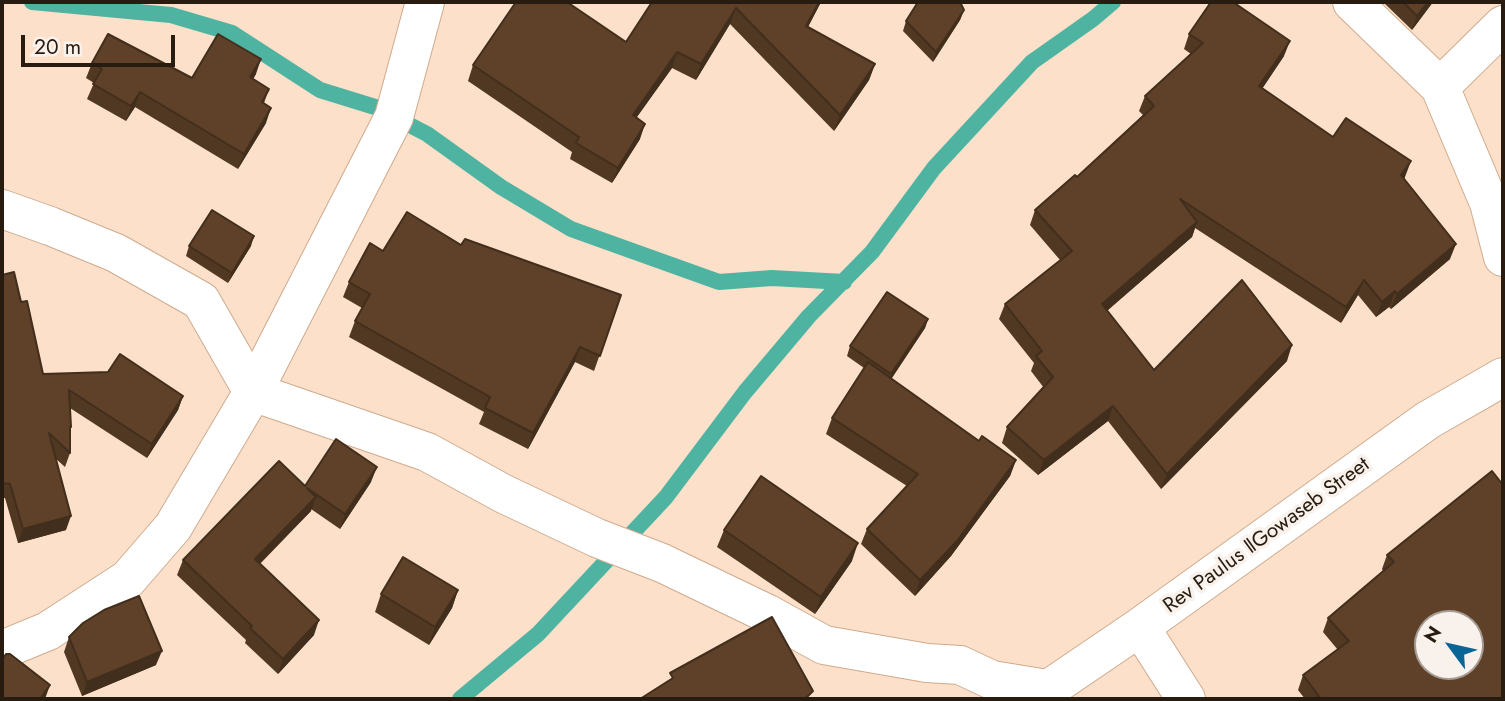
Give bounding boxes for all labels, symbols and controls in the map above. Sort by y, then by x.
scale bar [24,21,178,65]
text: 20 m [34,32,81,62]
street label: Rev Paulus ǁGowaseb Street [1159,453,1375,619]
north arrow [1414,610,1484,680]
text: N [1417,621,1448,648]

